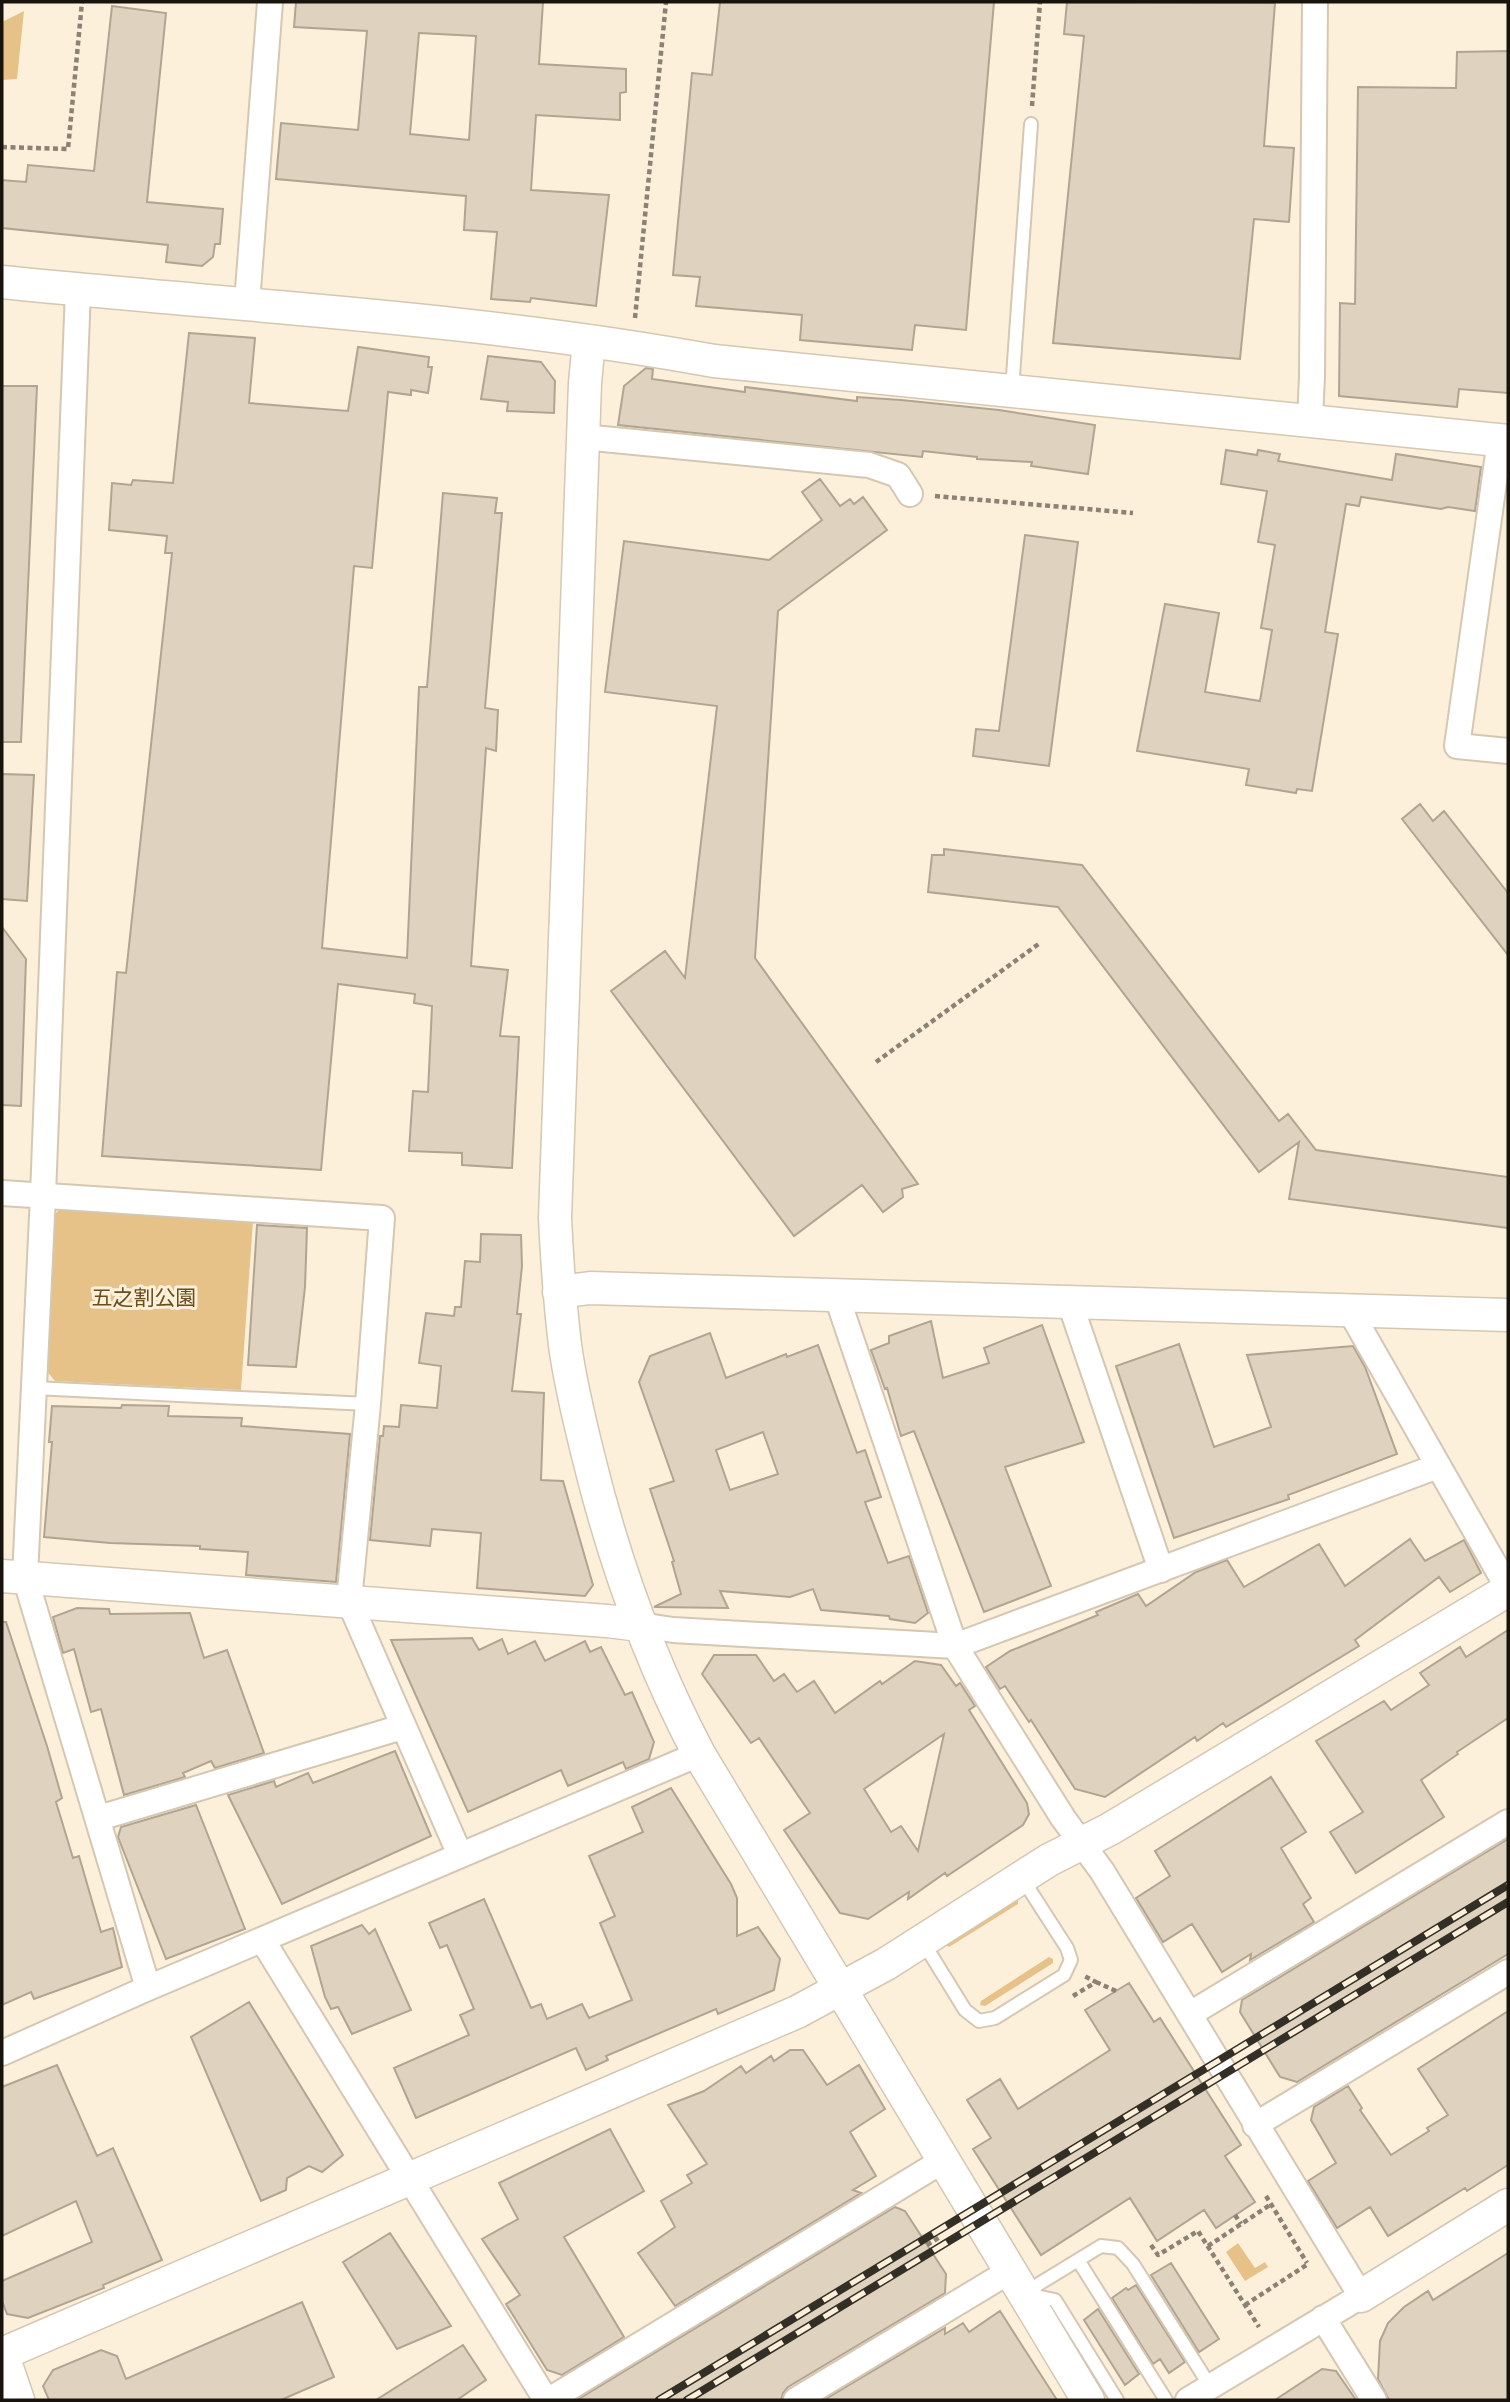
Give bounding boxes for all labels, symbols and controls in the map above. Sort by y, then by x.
park label: 五之割公園 [92,1286,197,1313]

